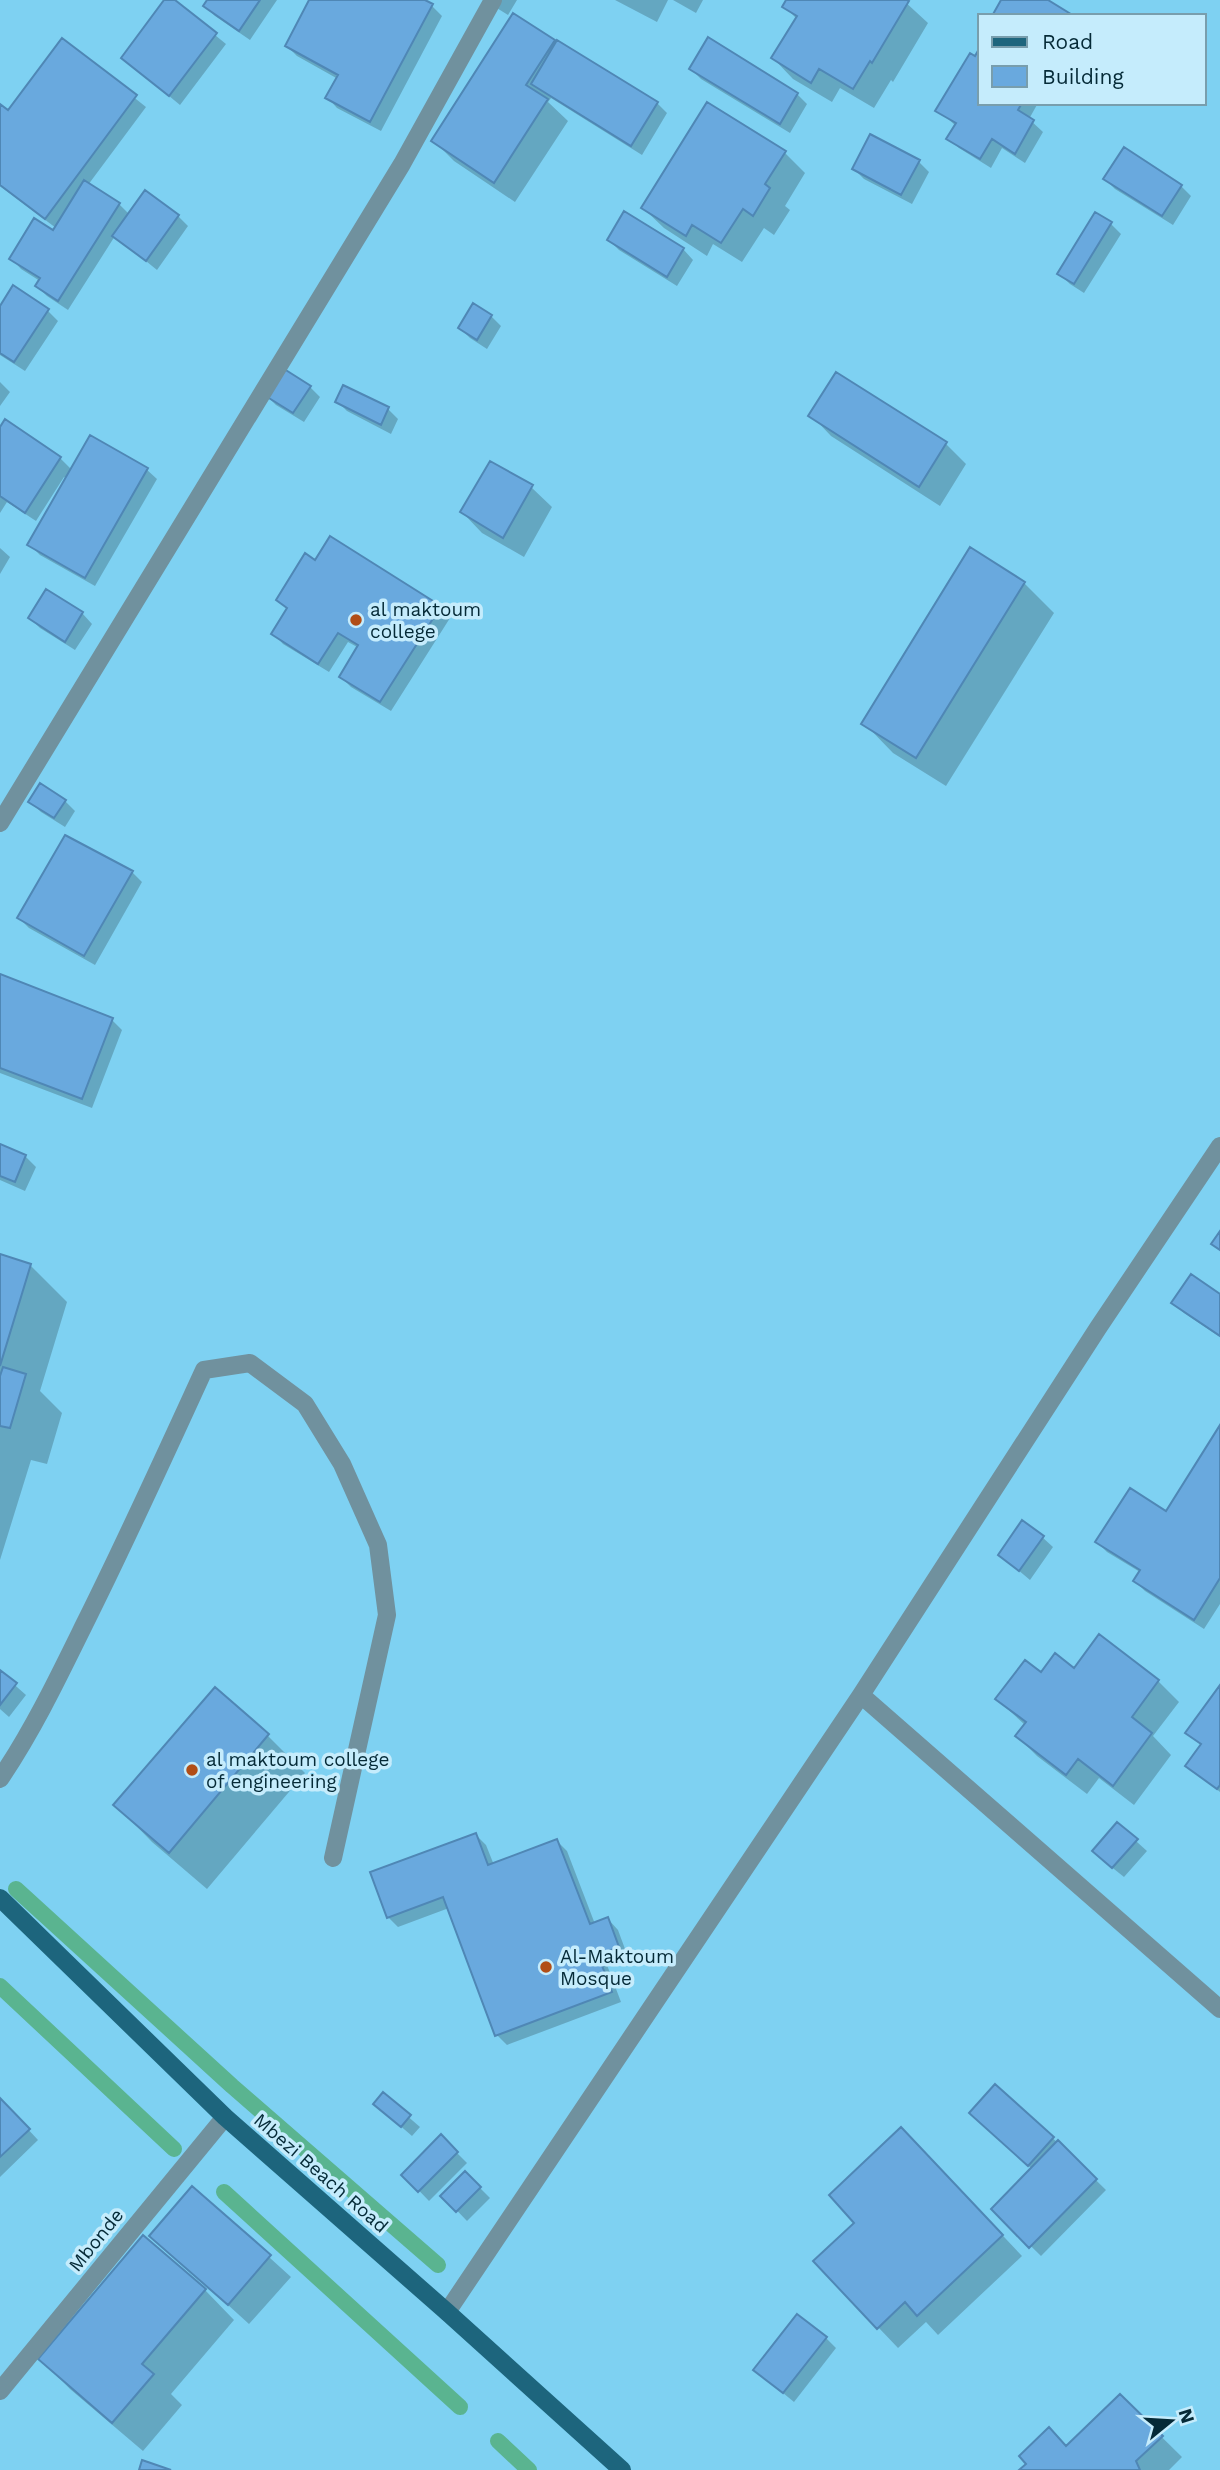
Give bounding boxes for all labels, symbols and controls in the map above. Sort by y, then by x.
legend [978,14,1206,105]
text: Road [1042,29,1093,54]
text: Building [1042,64,1124,89]
place label: al maktoum college [370,598,481,643]
marker: al maktoum college [348,612,364,628]
place label: al maktoum college of engineering [206,1748,389,1793]
marker: al maktoum college of engineering [184,1762,200,1778]
place label: Al-Maktoum Mosque [560,1945,674,1990]
marker: Al-Maktoum Mosque [538,1959,554,1975]
street label: Mbezi Beach Road [249,2109,393,2237]
street label: Mbonde [64,2204,128,2276]
north arrow [1136,2386,1206,2456]
text: N [1174,2406,1200,2426]

